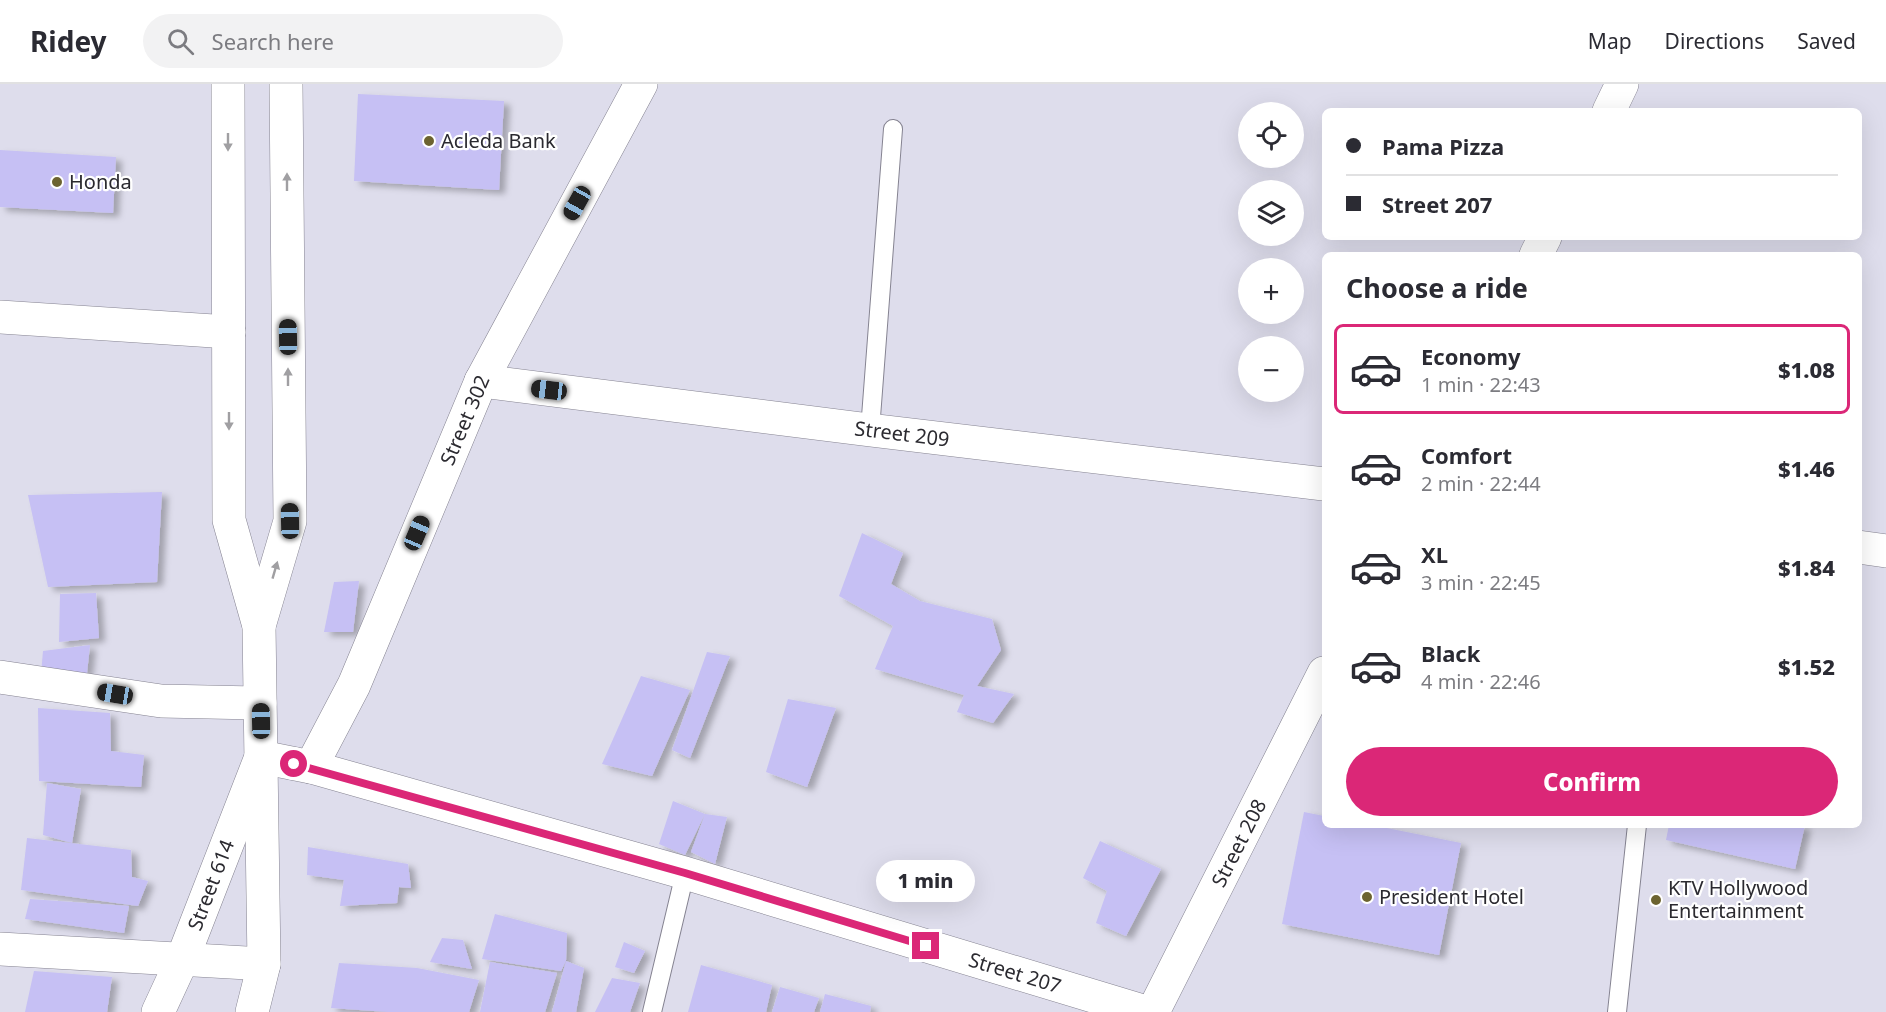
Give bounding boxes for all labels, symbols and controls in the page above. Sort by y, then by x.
search box [143,14,563,68]
text: Ridey [30,22,107,60]
icon: search [164,25,197,58]
text: Search here [212,26,334,56]
text: Map [1588,27,1632,55]
text: Directions [1665,27,1764,55]
text: Saved [1797,27,1856,55]
map controls [1238,102,1304,402]
button: locate [1238,102,1304,168]
place label: Acleda Bank [441,127,556,154]
text: Pama Pizza [1382,131,1504,161]
one-way arrow [223,133,233,152]
marker: Acleda Bank [422,134,436,148]
place label: Honda [69,168,132,195]
one-way arrow [282,172,292,191]
marker: Honda [50,175,64,189]
button: layers [1238,180,1304,246]
car [560,183,594,223]
text: Street 207 [1382,189,1492,219]
button: + [1238,258,1304,324]
text: Choose a ride [1346,269,1528,306]
car [279,319,297,355]
button: − [1238,336,1304,402]
text: Economy [1421,341,1520,371]
icon: car [1349,342,1403,396]
text: $1.08 [1778,354,1835,384]
one-way arrow [283,367,293,386]
street label: Street 302 [433,371,496,469]
text: 1 min · 22:43 [1421,371,1541,398]
car [530,379,568,401]
one-way arrow [224,412,234,431]
street label: Street 209 [853,414,951,453]
text: Comfort [1421,440,1512,470]
icon: car [1349,441,1403,495]
text: $1.46 [1778,453,1835,483]
text: 2 min · 22:44 [1421,470,1541,497]
car [281,503,299,539]
car [402,513,432,553]
text: XL [1421,539,1448,569]
icon: car [1349,540,1403,594]
text: $1.84 [1778,552,1835,582]
one-way arrow [271,561,280,579]
text: 3 min · 22:45 [1421,569,1541,596]
text: Black [1421,638,1480,668]
icon: car [1349,639,1403,693]
text: $1.52 [1778,651,1835,681]
text: 4 min · 22:46 [1421,668,1541,695]
car [96,682,134,706]
car [252,703,270,739]
button: Confirm [1346,747,1838,816]
route start [280,750,307,777]
street label: Street 208 [1205,794,1272,891]
street label: Street 614 [181,835,240,934]
callout: 1 min [876,859,976,901]
text: 1 min [898,867,953,894]
place label: KTV Hollywood Entertainment [1668,874,1808,924]
place label: President Hotel [1379,883,1524,910]
marker: President Hotel [1360,890,1374,904]
marker: KTV Hollywood Entertainment [1649,893,1663,907]
route end [912,932,939,959]
street label: Street 207 [966,946,1065,999]

